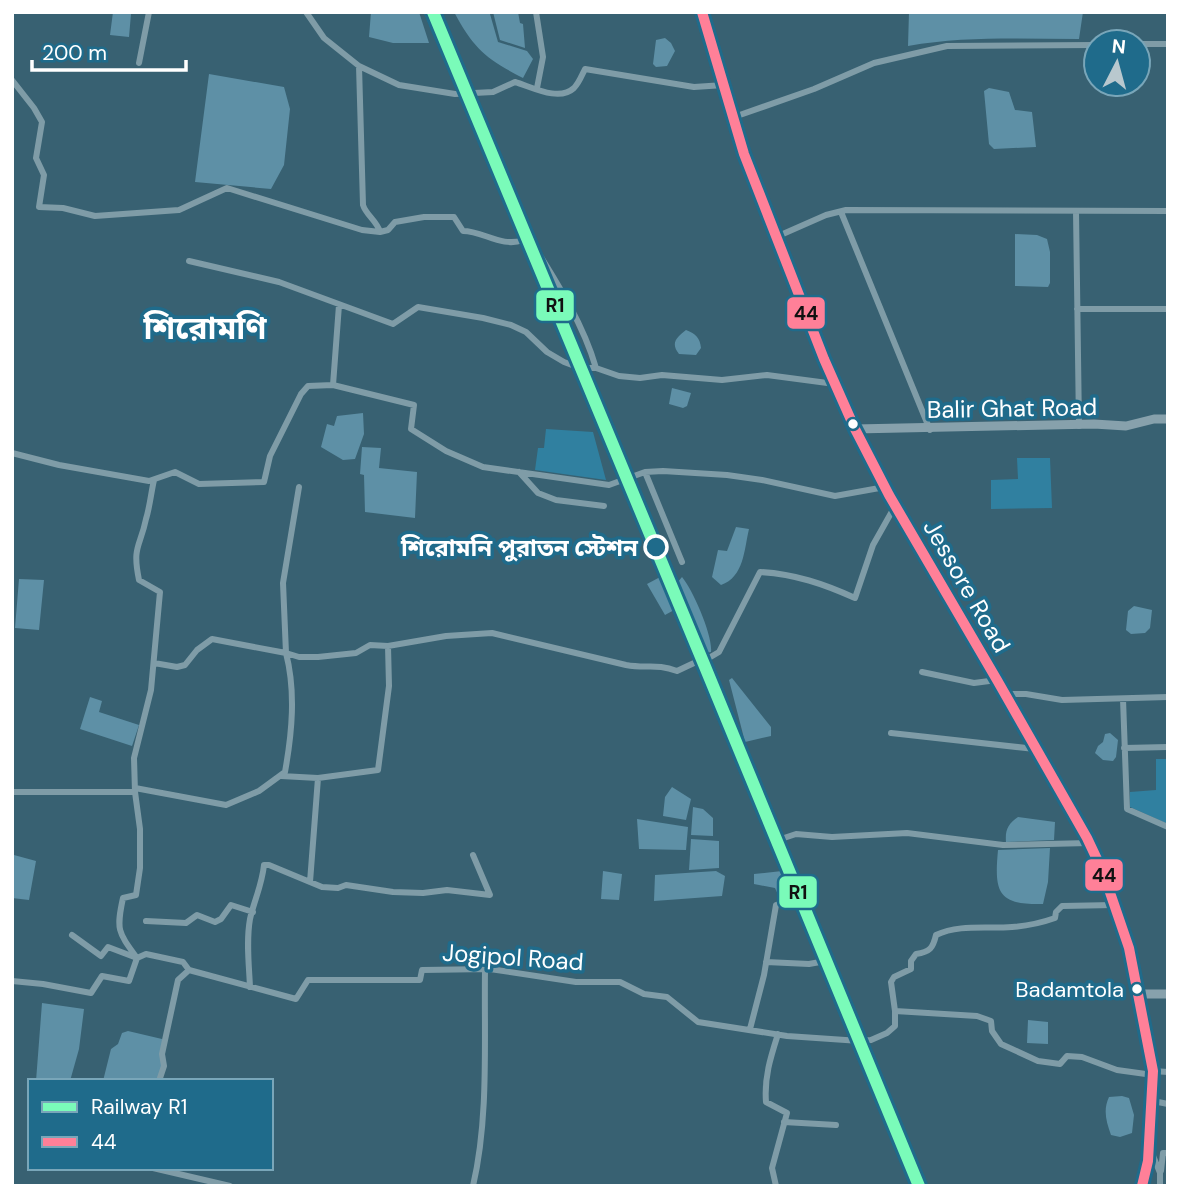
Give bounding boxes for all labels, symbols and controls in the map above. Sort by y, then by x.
scale bar [32,28,186,72]
north arrow [1082,28,1152,98]
text: N [1111,33,1127,60]
text: 200 m [42,39,107,67]
line badge: R1 [535,289,575,322]
text: R1 [546,293,564,318]
line badge: 44 [786,296,826,330]
text: 44 [794,301,818,326]
district label: শিরোমণি [143,307,267,349]
street label: Balir Ghat Road [927,391,1097,425]
unlabelled marker [846,417,860,431]
street label: Jessore Road [917,514,1017,658]
place label: শিরোমনি পুরাতন স্টেশন [400,532,639,563]
marker: শিরোমনি পুরাতন স্টেশন [644,535,668,559]
line badge: 44 [1084,858,1124,892]
text: 44 [1092,863,1116,888]
line badge: R1 [778,875,818,909]
text: R1 [789,880,807,905]
street label: Jogipol Road [441,937,585,977]
place label: Badamtola [1015,975,1124,1004]
marker: Badamtola [1130,982,1144,996]
legend [28,1079,273,1170]
text: Railway R1 [91,1093,187,1121]
text: 44 [91,1128,117,1156]

